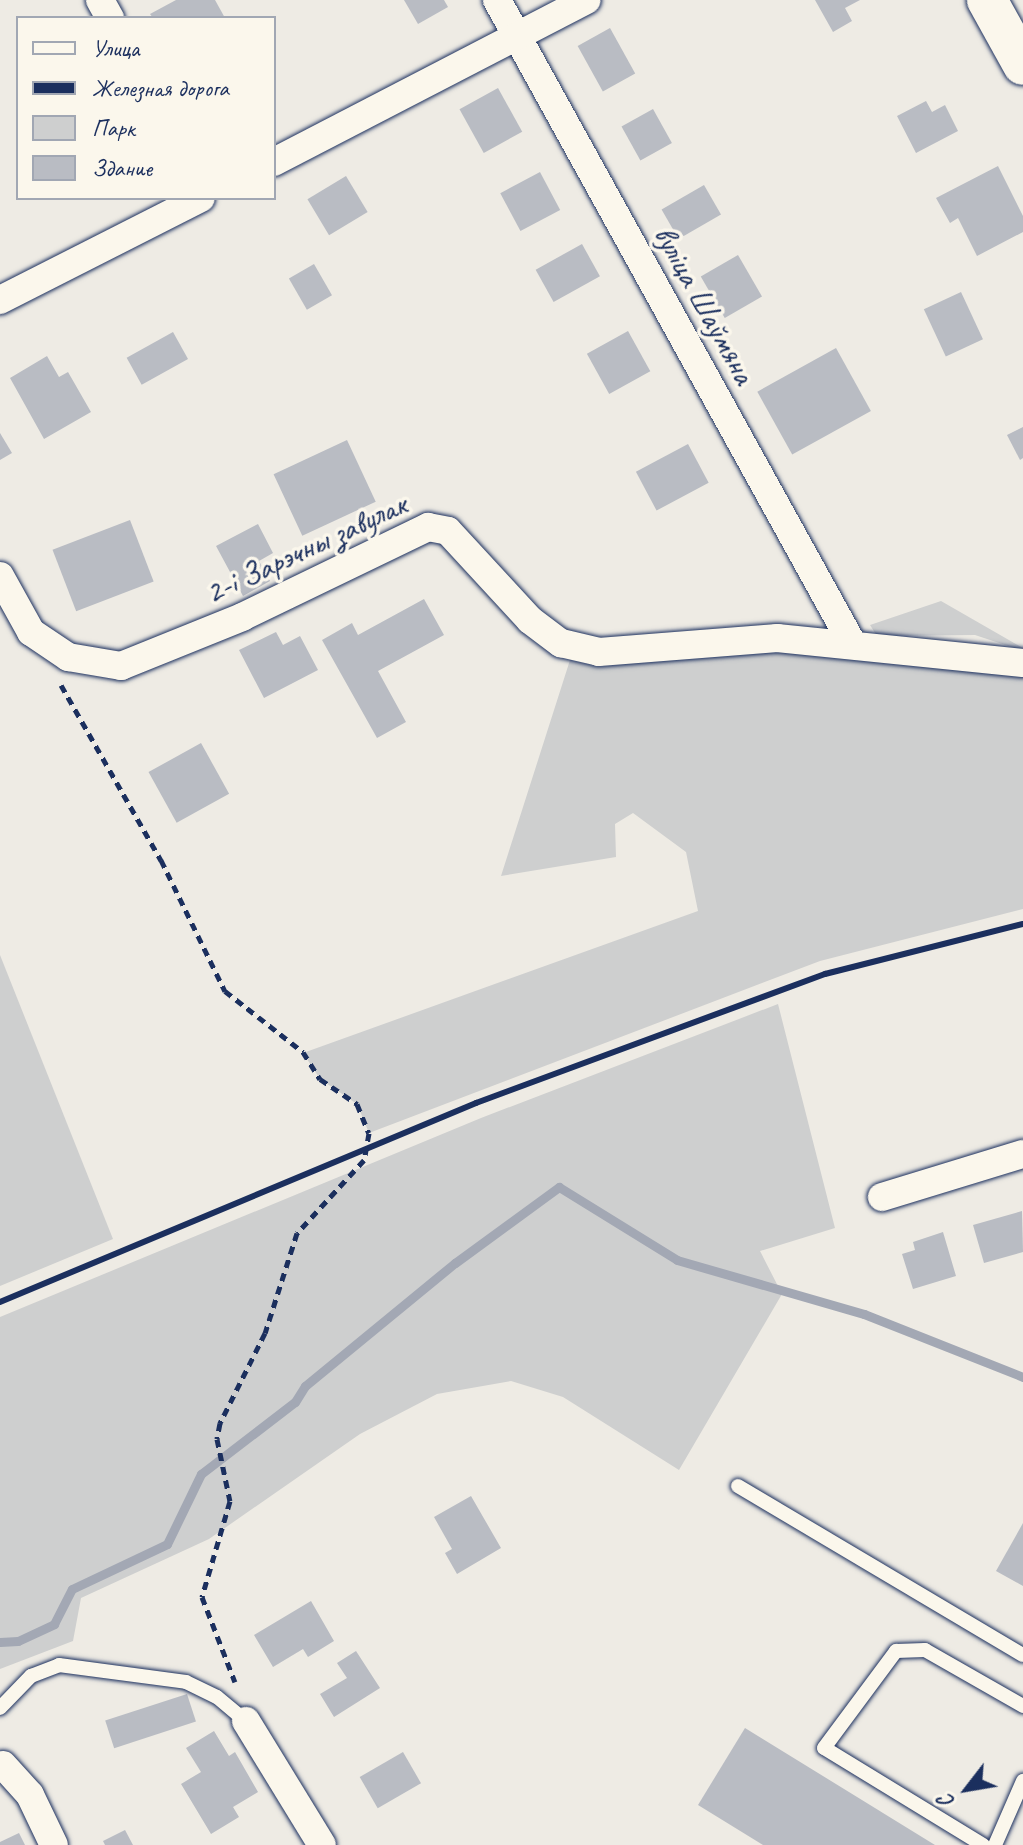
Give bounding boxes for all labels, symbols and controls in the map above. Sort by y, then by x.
legend [16,16,276,200]
text: Улица [92,33,140,63]
text: Железная дорога [92,73,229,103]
text: Парк [92,113,135,143]
text: Здание [92,153,152,183]
street label: вуліца Шаўмяна [645,219,763,391]
street label: 2-і Зарэчны завулак [199,486,413,612]
north arrow [927,1749,1007,1829]
text: С [932,1790,961,1813]

